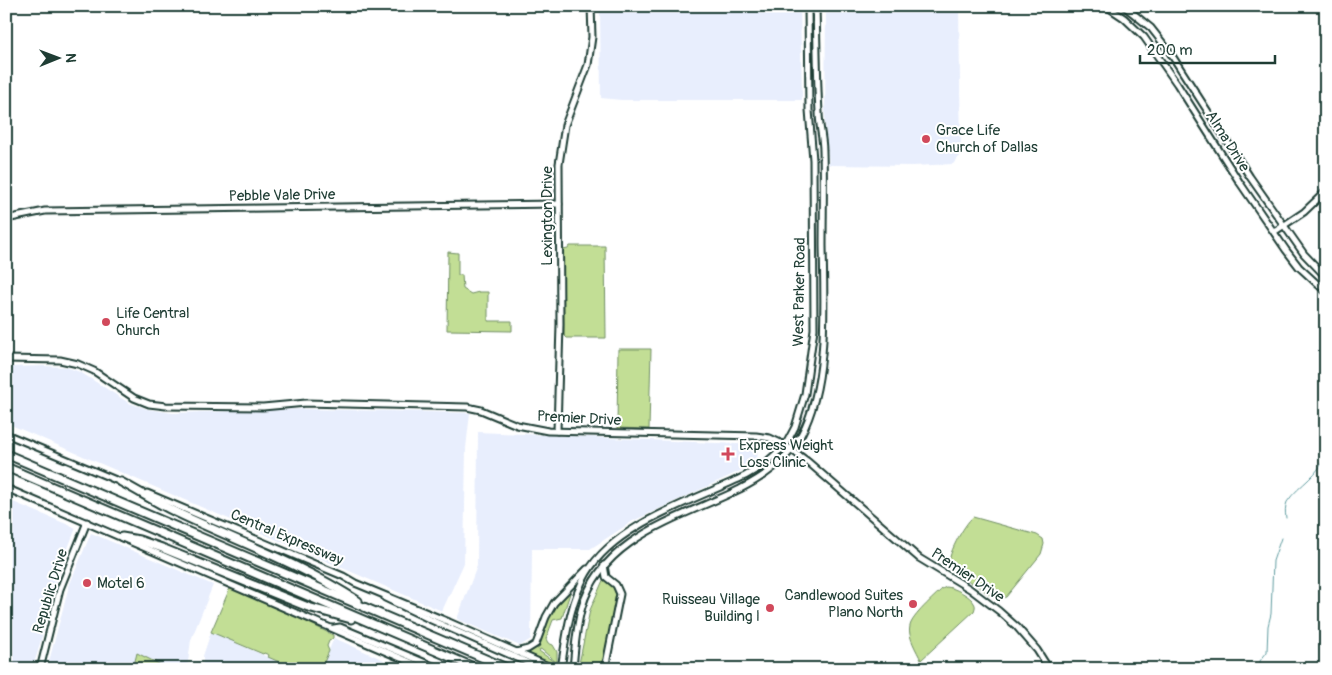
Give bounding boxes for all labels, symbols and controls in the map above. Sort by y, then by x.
north arrow [32,32,82,82]
scale bar [1140,32,1274,64]
text: 200 m [1147,41,1192,60]
text: N [62,53,79,63]
street label: Alma Drive [1201,107,1254,176]
place label: Grace Life Church of Dallas [936,121,1038,157]
marker: Grace Life Church of Dallas [920,133,932,145]
street label: Lexington Drive [538,166,557,266]
street label: Pebble Vale Drive [228,185,336,206]
street label: West Parker Road [789,237,810,347]
place label: Life Central Church [116,304,190,340]
marker: Life Central Church [100,316,112,328]
street label: Premier Drive [536,407,622,430]
place label: Express Weight Loss Clinic [739,436,834,472]
marker: Express Weight Loss Clinic [721,447,735,461]
street label: Central Expressway [227,505,347,570]
street label: Premier Drive [927,544,1008,607]
street label: Republic Drive [29,546,72,636]
place label: Motel 6 [97,574,145,593]
marker: Motel 6 [81,577,93,589]
place label: Candlewood Suites Plano North [784,586,903,622]
place label: Ruisseau Village Building I [662,590,761,626]
marker: Candlewood Suites Plano North [907,598,919,610]
marker: Ruisseau Village Building I [764,602,776,614]

